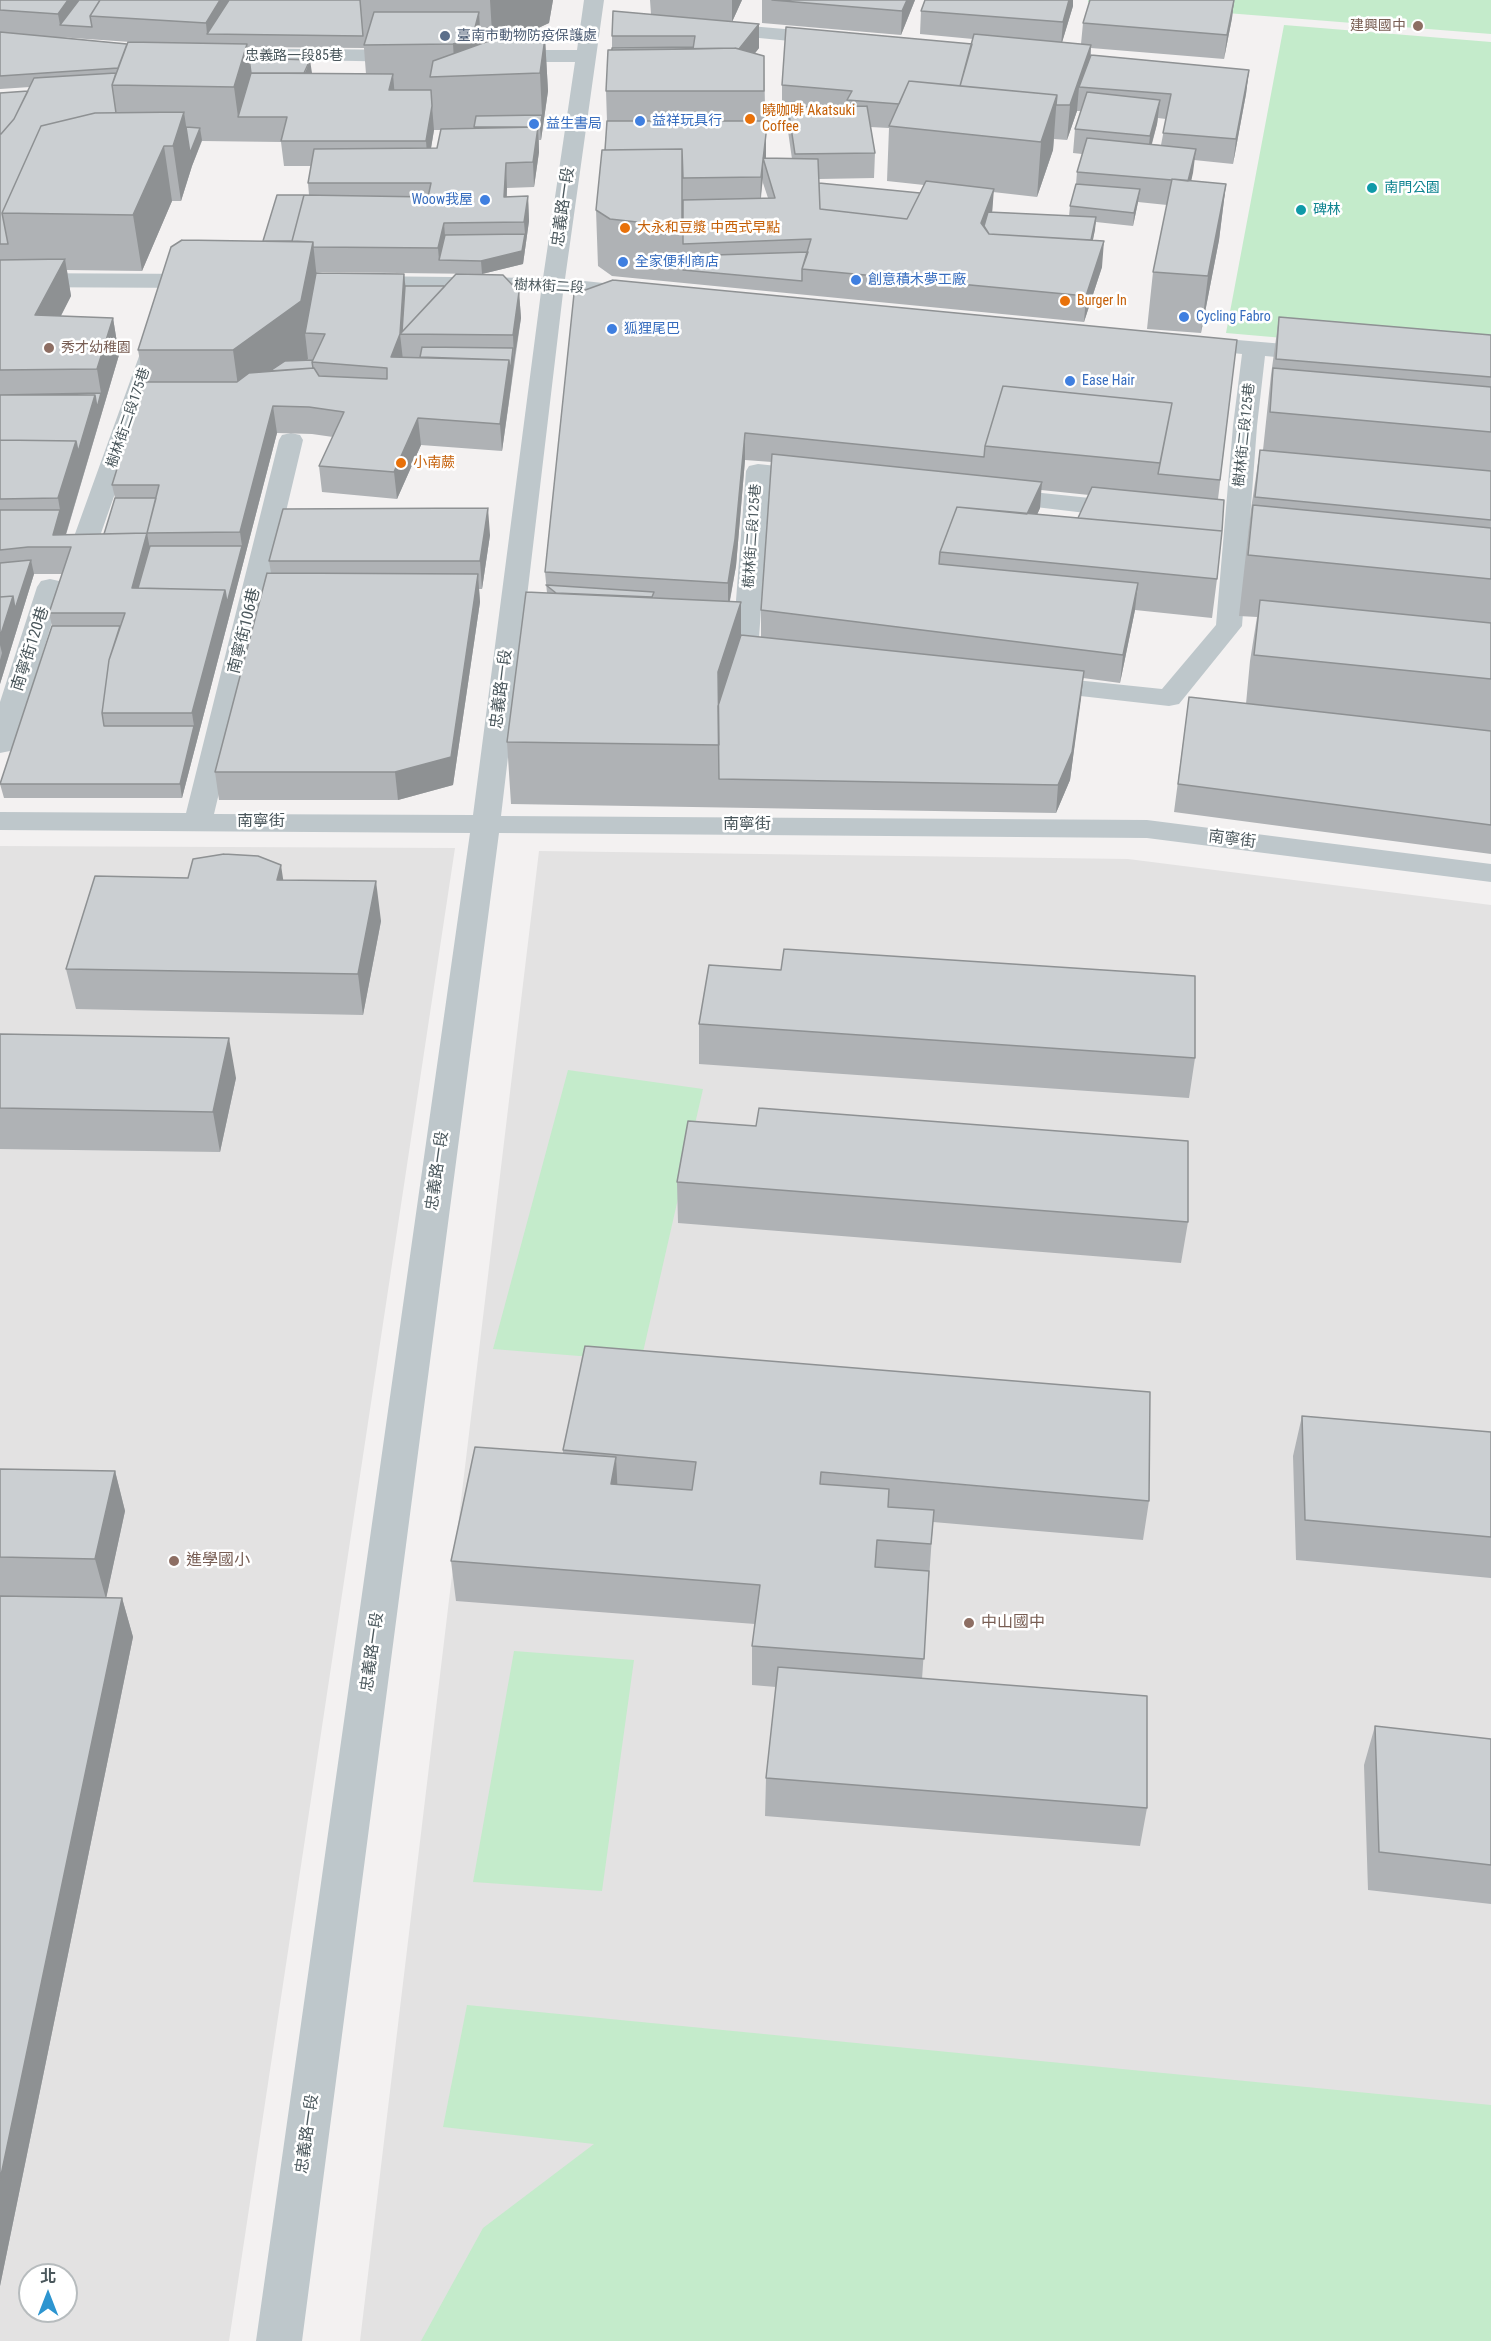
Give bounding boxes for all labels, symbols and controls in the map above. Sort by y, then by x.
place label: 建興國中 [1350,18,1406,34]
marker: 建興國中 [1411,19,1425,33]
place label: 臺南市動物防疫保護處 [457,28,597,44]
marker: 臺南市動物防疫保護處 [438,29,452,43]
street label: 忠義路一段85巷 [245,48,343,64]
place label: 曉咖啡 Akatsuki Coffee [762,103,855,136]
marker: 曉咖啡 Akatsuki Coffee [743,112,757,126]
place label: 益祥玩具行 [652,113,722,129]
marker: 益祥玩具行 [633,114,647,128]
place label: 益生書局 [546,116,602,132]
marker: 益生書局 [527,117,541,131]
street label: 忠義路一段 [549,166,579,248]
place label: 南門公園 [1384,180,1440,196]
marker: 南門公園 [1365,181,1379,195]
place label: Woow我屋 [411,192,473,208]
marker: Woow我屋 [478,193,492,207]
place label: 碑林 [1313,202,1341,218]
marker: 碑林 [1294,203,1308,217]
place label: 大永和豆漿 中西式早點 [637,220,780,236]
marker: 大永和豆漿 中西式早點 [618,221,632,235]
place label: 全家便利商店 [635,254,719,270]
marker: 全家便利商店 [616,255,630,269]
place label: 創意積木夢工廠 [868,272,966,288]
marker: 創意積木夢工廠 [849,273,863,287]
street label: 樹林街二段 [514,277,584,297]
place label: Burger In [1077,293,1127,309]
marker: Burger In [1058,294,1072,308]
place label: Cycling Fabro [1196,309,1271,325]
marker: Cycling Fabro [1177,310,1191,324]
place label: 狐狸尾巴 [624,321,680,337]
marker: 狐狸尾巴 [605,322,619,336]
place label: 秀才幼稚園 [61,340,131,356]
marker: 秀才幼稚園 [42,341,56,355]
street label: 樹林街二段175巷 [104,366,154,470]
place label: Ease Hair [1082,373,1135,389]
marker: Ease Hair [1063,374,1077,388]
street label: 樹林街二段125巷 [1231,382,1259,488]
place label: 小南蕨 [413,455,455,471]
marker: 小南蕨 [394,456,408,470]
street label: 樹林街二段125巷 [741,483,765,589]
street label: 南寧街106巷 [225,586,265,676]
street label: 南寧街120巷 [8,604,54,694]
street label: 忠義路一段 [488,648,516,730]
street label: 南寧街 [237,812,285,832]
street label: 南寧街 [723,815,771,835]
street label: 南寧街 [1207,828,1257,852]
street label: 忠義路一段 [423,1130,453,1212]
place label: 進學國小 [186,1551,250,1571]
marker: 進學國小 [167,1554,181,1568]
street label: 忠義路一段 [358,1611,388,1693]
place label: 中山國中 [981,1613,1045,1633]
marker: 中山國中 [962,1616,976,1630]
street label: 忠義路一段 [293,2093,323,2175]
north arrow [18,2263,78,2323]
text: 北 [40,2267,56,2286]

